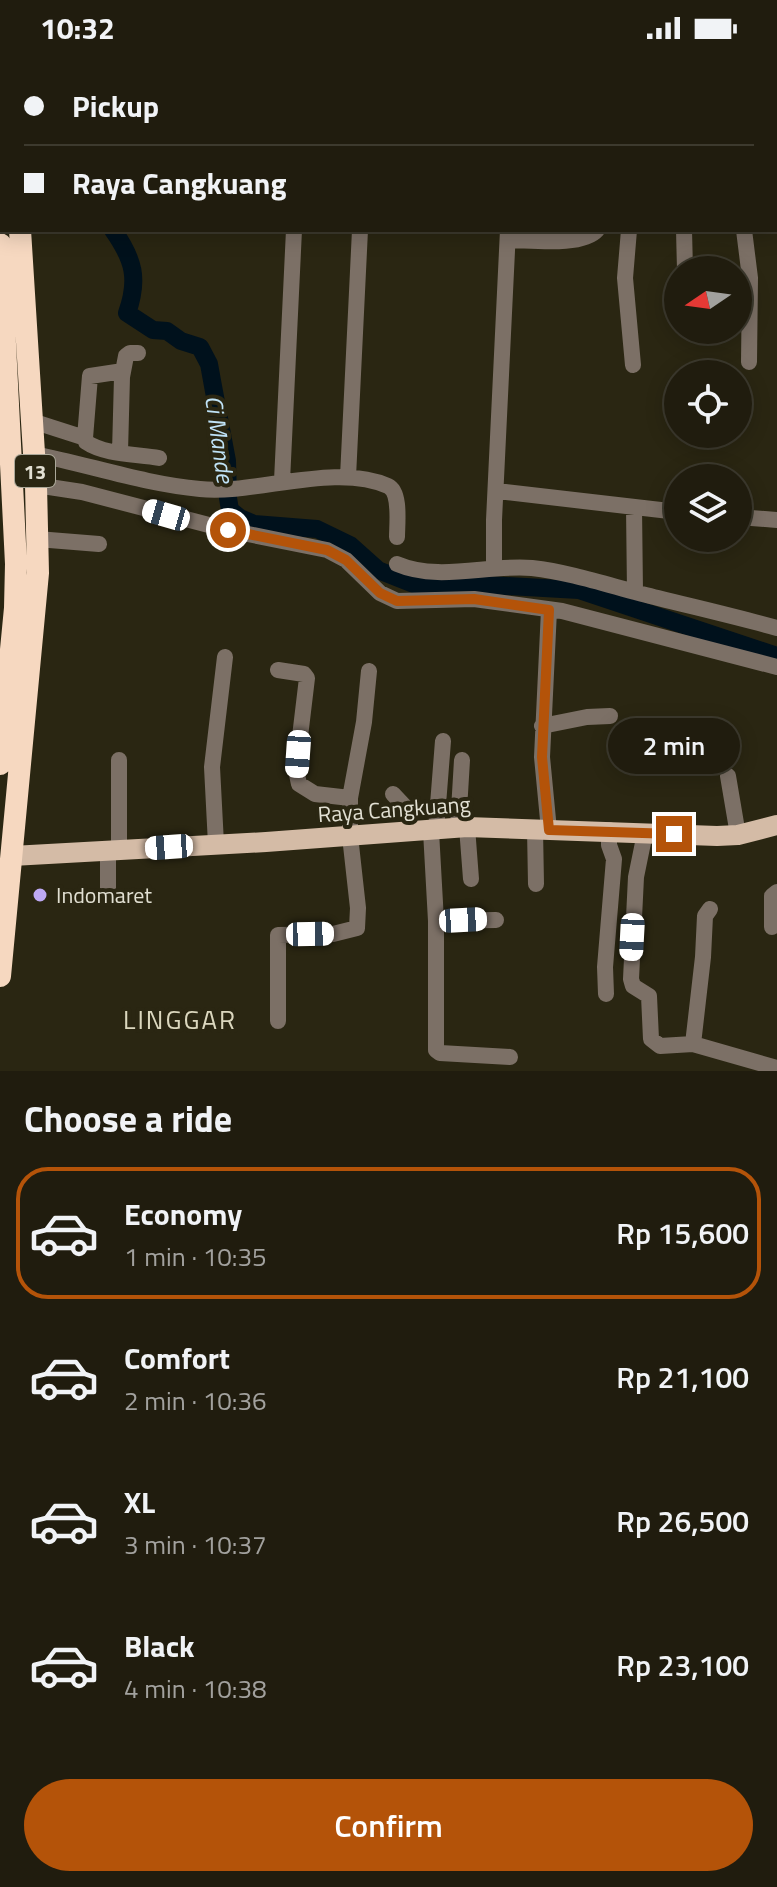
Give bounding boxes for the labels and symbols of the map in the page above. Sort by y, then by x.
north arrow [664,256,752,344]
water label: Ci Mande [196,393,244,487]
road number: 13 [15,455,55,487]
car [140,497,192,533]
route start [210,512,246,548]
callout: 2 min [608,718,740,774]
car [284,729,312,779]
street label: Raya Cangkuang [316,787,472,831]
route end [656,816,692,852]
car [144,833,194,861]
place label: Indomaret [56,878,152,912]
marker: Indomaret [31,886,49,904]
car [438,907,488,933]
car [619,912,645,962]
car [286,922,334,946]
district label: LINGGAR [123,1000,237,1039]

